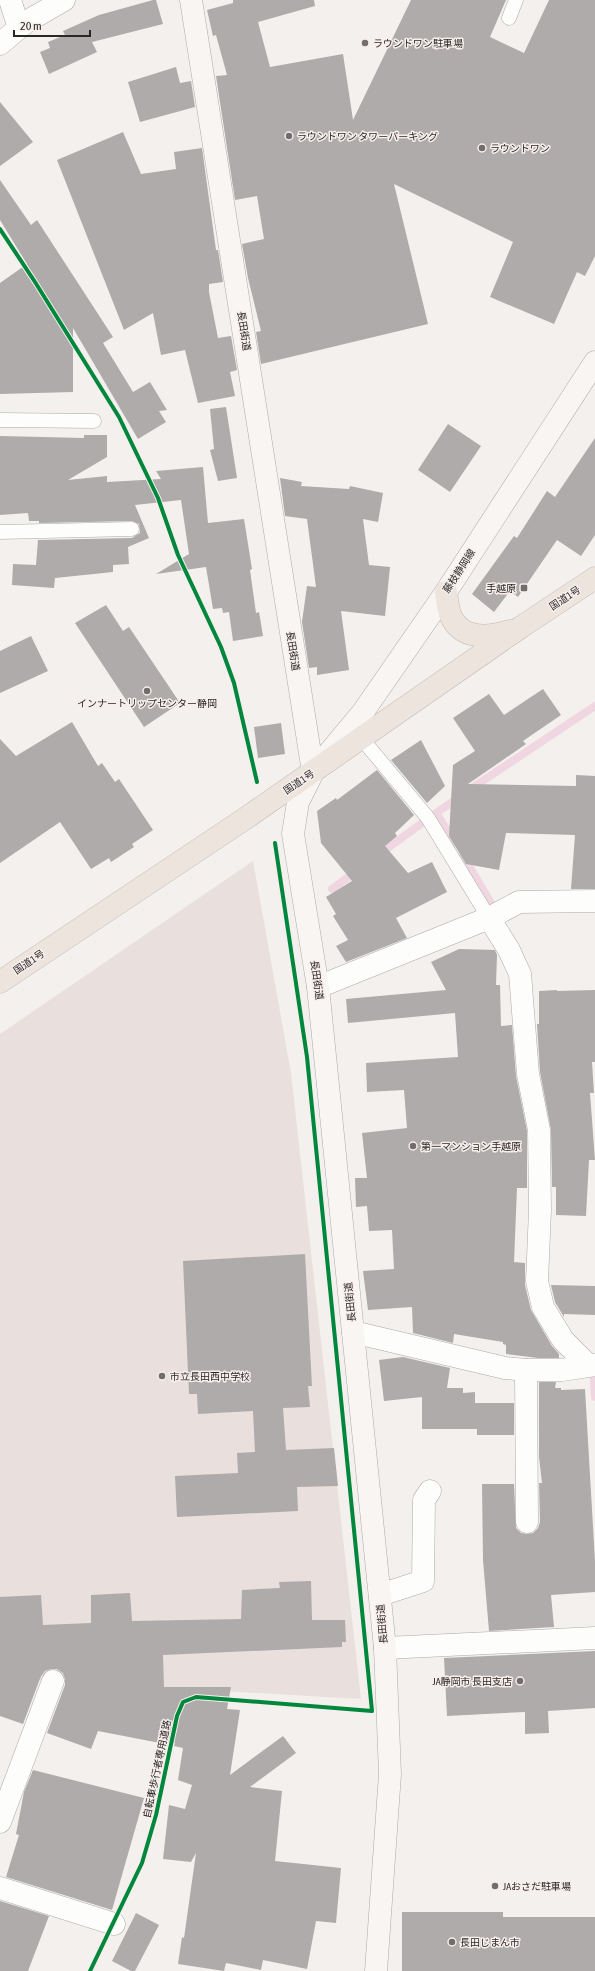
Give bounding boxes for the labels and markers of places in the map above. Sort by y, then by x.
marker: ラウンドワン駐車場 [360,38,370,48]
place label: ラウンドワン駐車場 [373,38,463,49]
marker: ラウンドワン タワーパーキング [284,131,294,141]
place label: ラウンドワン タワーパーキング [297,131,438,142]
marker: ラウンドワン [477,143,487,153]
place label: ラウンドワン [490,143,550,154]
place label: 手越原 [486,583,516,594]
marker: 手越原 [519,583,529,593]
marker: インナートリップセンター静岡 [142,686,152,696]
place label: インナートリップセンター静岡 [77,698,217,709]
marker: 第一マンション手越原 [408,1141,418,1151]
place label: 第一マンション手越原 [421,1141,521,1152]
marker: 市立長田西中学校 [157,1371,167,1381]
place label: 市立長田西中学校 [170,1371,250,1382]
place label: JA静岡市 長田支店 [433,1676,512,1687]
marker: JA静岡市 長田支店 [515,1676,525,1686]
marker: JAおさだ駐車場 [490,1881,500,1891]
place label: JAおさだ駐車場 [503,1881,571,1892]
marker: 長田じまん市 [447,1937,457,1947]
place label: 長田じまん市 [460,1937,520,1948]

